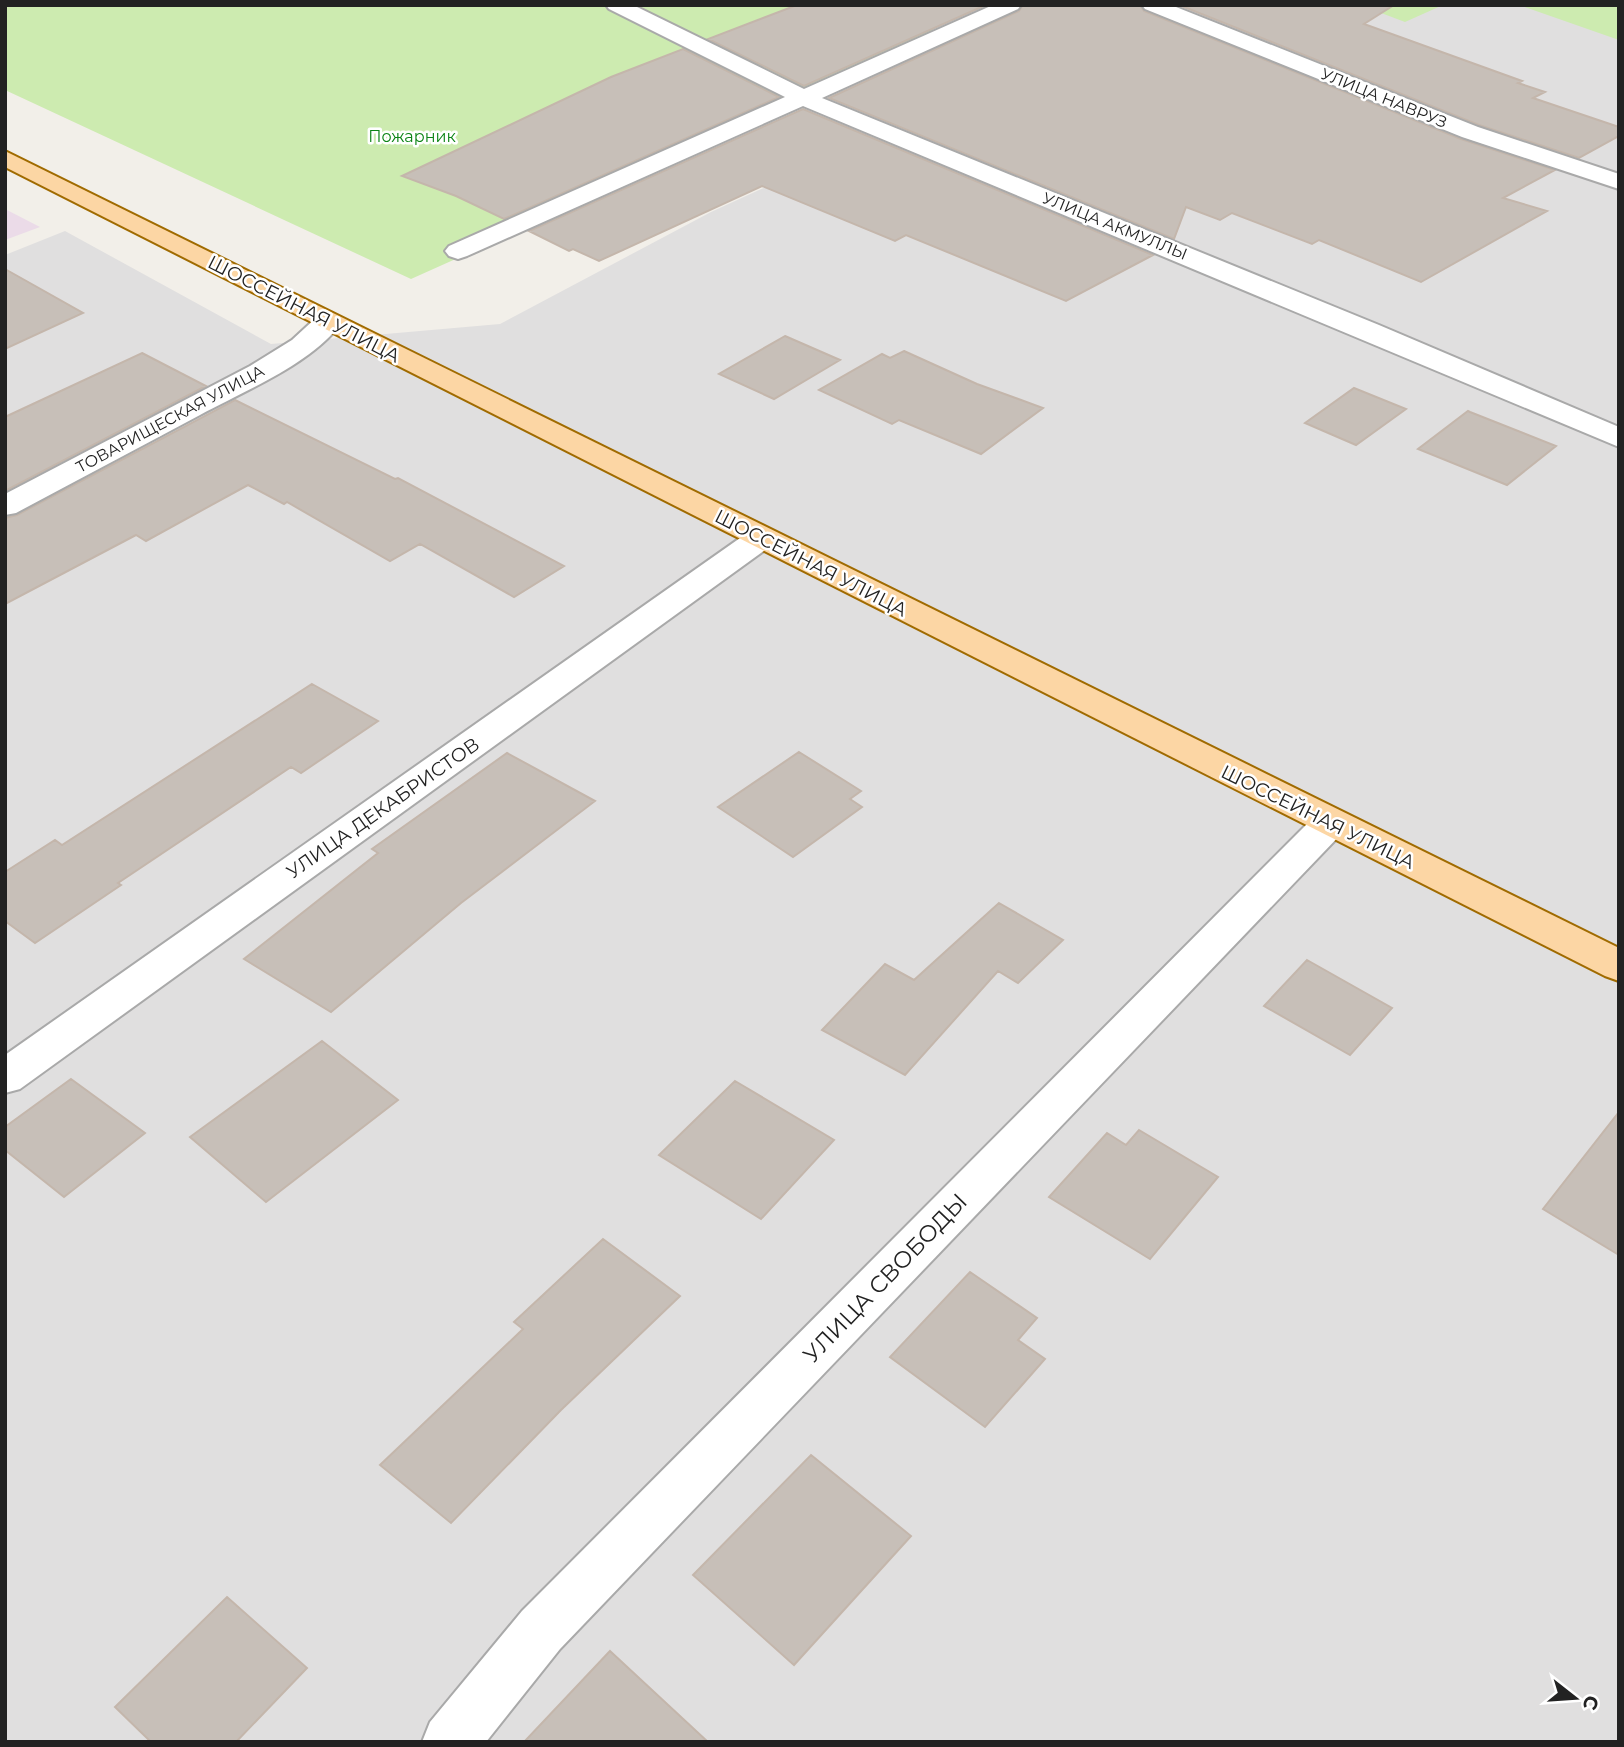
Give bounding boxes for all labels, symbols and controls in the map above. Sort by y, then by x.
street label: УЛИЦА НАВРУЗ [1318,64,1450,132]
park label: Пожарник [368,127,456,146]
street label: УЛИЦА АКМУЛЛЫ [1040,188,1190,264]
street label: ШОССЕЙНАЯ УЛИЦА [204,250,404,368]
street label: ТОВАРИЩЕСКАЯ УЛИЦА [73,361,267,477]
street label: ШОССЕЙНАЯ УЛИЦА [711,504,911,622]
street label: УЛИЦА ДЕКАБРИСТОВ [282,733,484,883]
street label: ШОССЕЙНАЯ УЛИЦА [1217,760,1419,874]
street label: УЛИЦА СВОБОДЫ [797,1188,973,1368]
north arrow [1540,1663,1610,1733]
text: С [1578,1693,1604,1713]

